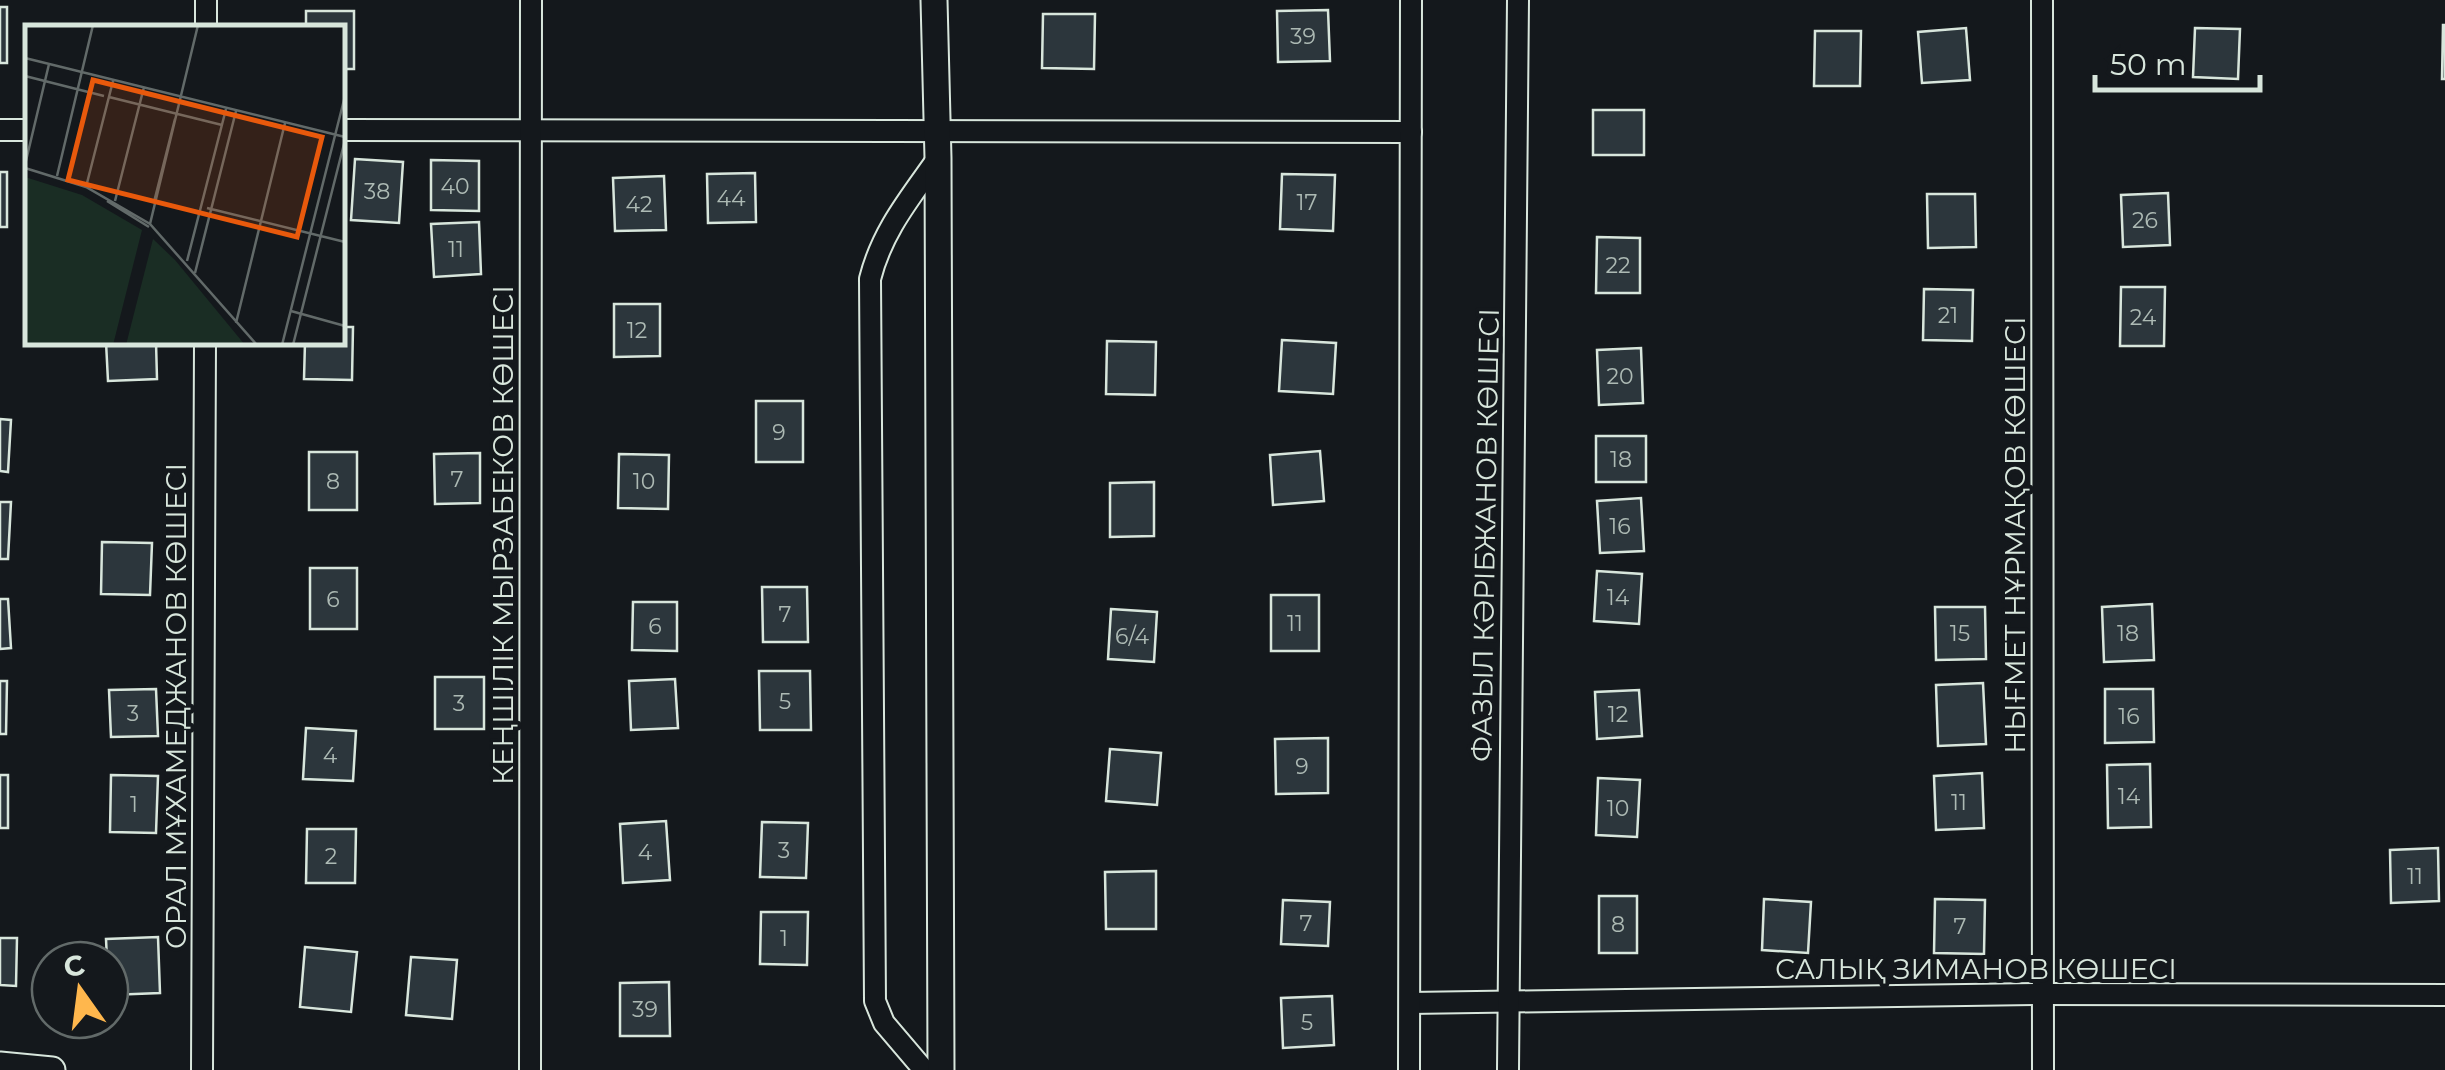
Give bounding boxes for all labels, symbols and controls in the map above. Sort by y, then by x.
house number: 39 [1290,23,1316,50]
inset map [25,25,345,345]
scale bar [2095,30,2260,92]
text: 50 m [2110,46,2187,83]
house number: 40 [440,173,470,200]
house number: 38 [364,178,390,205]
house number: 44 [716,185,746,212]
house number: 17 [1297,189,1317,216]
house number: 42 [626,191,653,218]
house number: 26 [2132,207,2158,234]
house number: 11 [448,236,464,263]
house number: 22 [1606,252,1631,279]
street label: КЕҢШІЛІК МЫРЗАБЕКОВ КӨШЕСІ [486,285,520,785]
house number: 21 [1938,302,1958,329]
house number: 24 [2130,304,2157,331]
street label: ФАЗЫЛ КӘРІБЖАНОВ КӨШЕСІ [1464,308,1506,762]
street label: НЫҒМЕТ НҰРМАҚОВ КӨШЕСІ [1998,316,2032,754]
house number: 12 [627,317,647,344]
house number: 20 [1606,363,1634,390]
house number: 9 [772,419,786,446]
house number: 18 [1610,446,1632,473]
street label: ОРАЛ МҰХАМЕДЖАНОВ КӨШЕСІ [159,463,193,949]
house number: 7 [451,466,464,493]
house number: 8 [326,468,340,495]
house number: 10 [633,468,655,495]
house number: 16 [1609,513,1631,540]
house number: 14 [1607,584,1630,611]
house number: 6 [326,586,340,613]
house number: 7 [779,601,792,628]
house number: 11 [1287,610,1303,637]
house number: 6 [648,613,662,640]
house number: 15 [1950,620,1970,647]
house number: 18 [2117,620,2139,647]
house number: 6/4 [1115,623,1149,650]
house number: 5 [779,688,791,715]
house number: 3 [453,690,465,717]
house number: 3 [127,700,139,727]
house number: 12 [1608,701,1628,728]
house number: 16 [2118,703,2140,730]
house number: 4 [323,742,338,769]
house number: 9 [1295,753,1309,780]
house number: 14 [2118,783,2141,810]
house number: 11 [1951,789,1967,816]
house number: 1 [130,791,138,818]
house number: 10 [1607,795,1629,822]
house number: 3 [778,837,790,864]
house number: 4 [638,839,653,866]
house number: 2 [325,843,337,870]
house number: 11 [2407,863,2423,890]
house number: 7 [1300,910,1313,937]
house number: 8 [1611,911,1625,938]
house number: 7 [1954,913,1967,940]
house number: 1 [780,925,788,952]
north arrow [30,940,130,1040]
text: С [60,947,88,985]
street label: САЛЫҚ ЗИМАНОВ КӨШЕСІ [1775,952,2177,986]
house number: 39 [632,996,658,1023]
house number: 5 [1301,1009,1313,1036]

